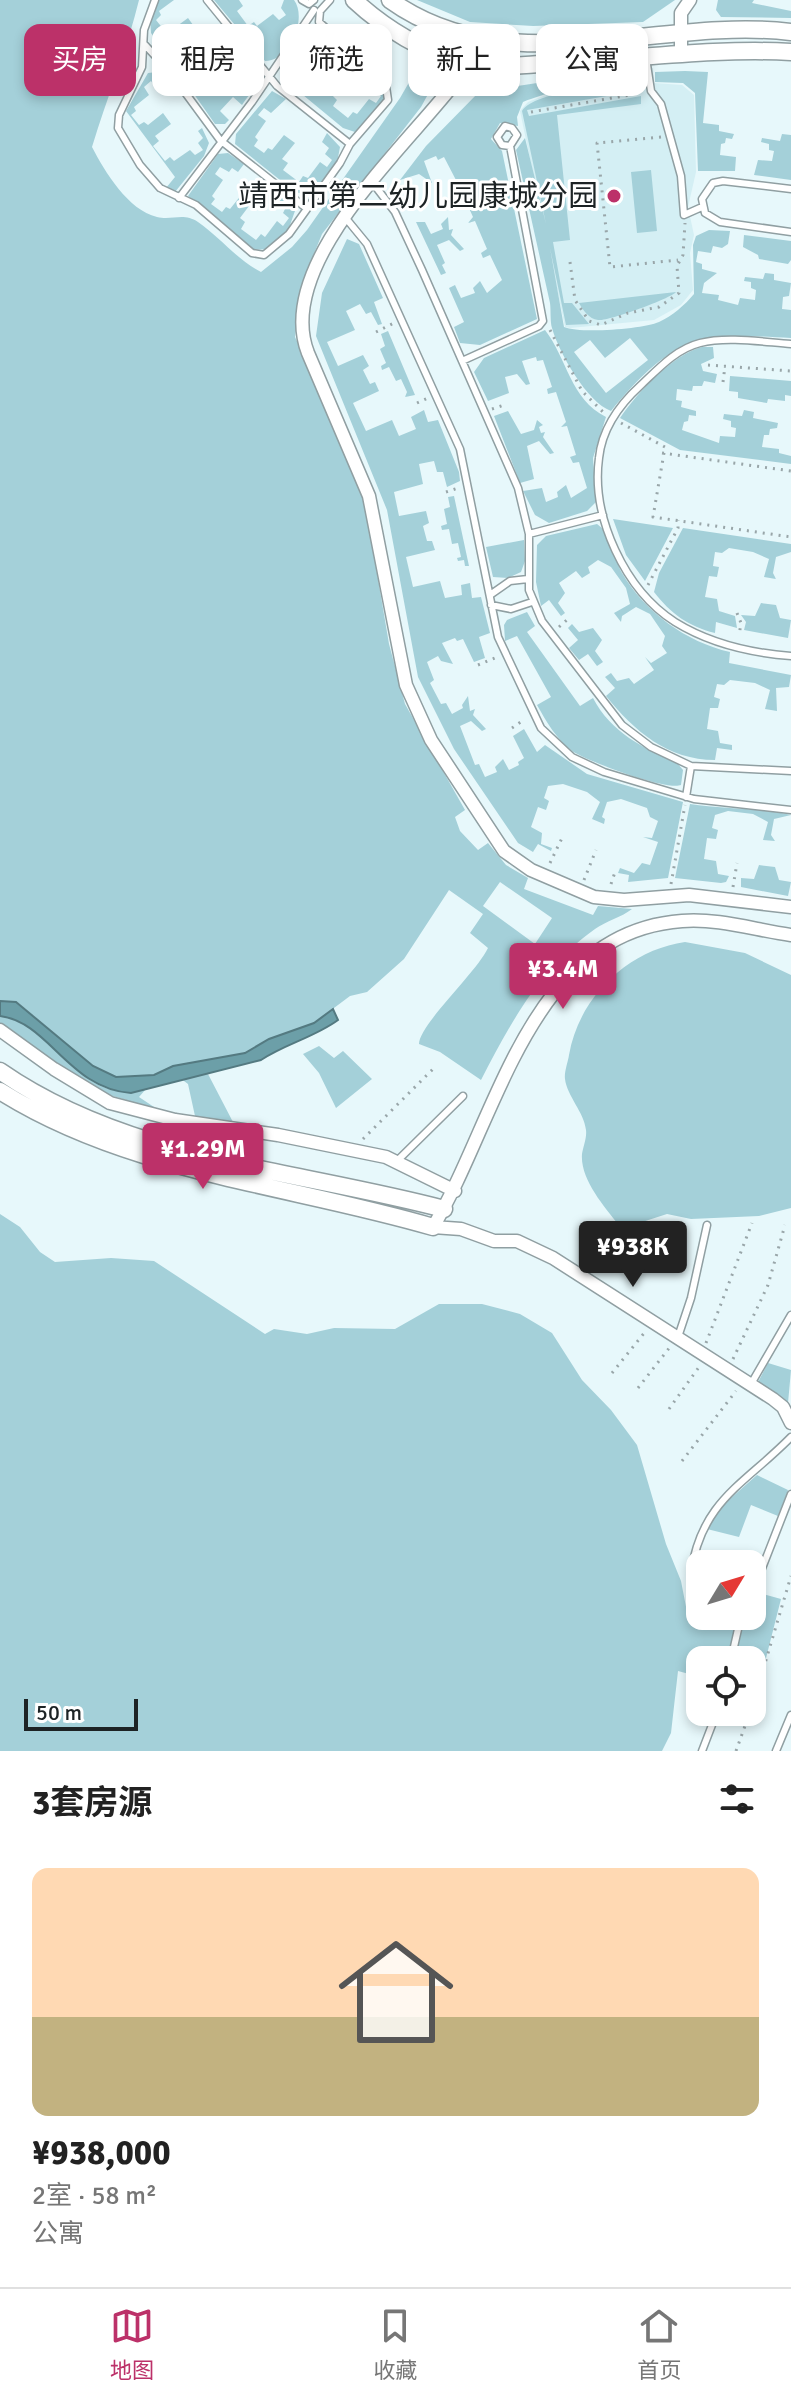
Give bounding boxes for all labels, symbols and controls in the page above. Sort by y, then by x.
chip: 买房 [24,24,136,96]
chip: 租房 [152,24,264,96]
chip: 筛选 [280,24,392,96]
chip: 新上 [408,24,520,96]
chip: 公寓 [536,24,648,96]
place label: 靖西市第二幼儿园康城分园 [238,178,598,215]
marker: 靖西市第二幼儿园康城分园 [605,187,623,205]
pin: ¥3.4M [507,943,619,1011]
text: ¥3.4M [527,953,599,985]
pin: ¥1.29M [138,1123,268,1191]
text: ¥1.29M [160,1133,246,1165]
pin: ¥938K [577,1221,689,1289]
text: ¥938K [597,1231,669,1263]
north arrow [686,1550,766,1630]
map controls [686,1550,766,1726]
button: locate [686,1646,766,1726]
scale bar [24,1695,138,1731]
text: 50 m [36,1699,82,1726]
icon: filters [715,1777,759,1821]
text: 3套房源 [32,1782,152,1824]
icon: home [324,1920,468,2064]
text: ¥938,000 [32,2132,171,2174]
text: 2室 · 58 m² [32,2180,157,2212]
text: 公寓 [32,2218,84,2250]
tab: 地图 [110,2304,154,2384]
tab: 收藏 [373,2304,417,2384]
tab: 首页 [637,2304,681,2384]

